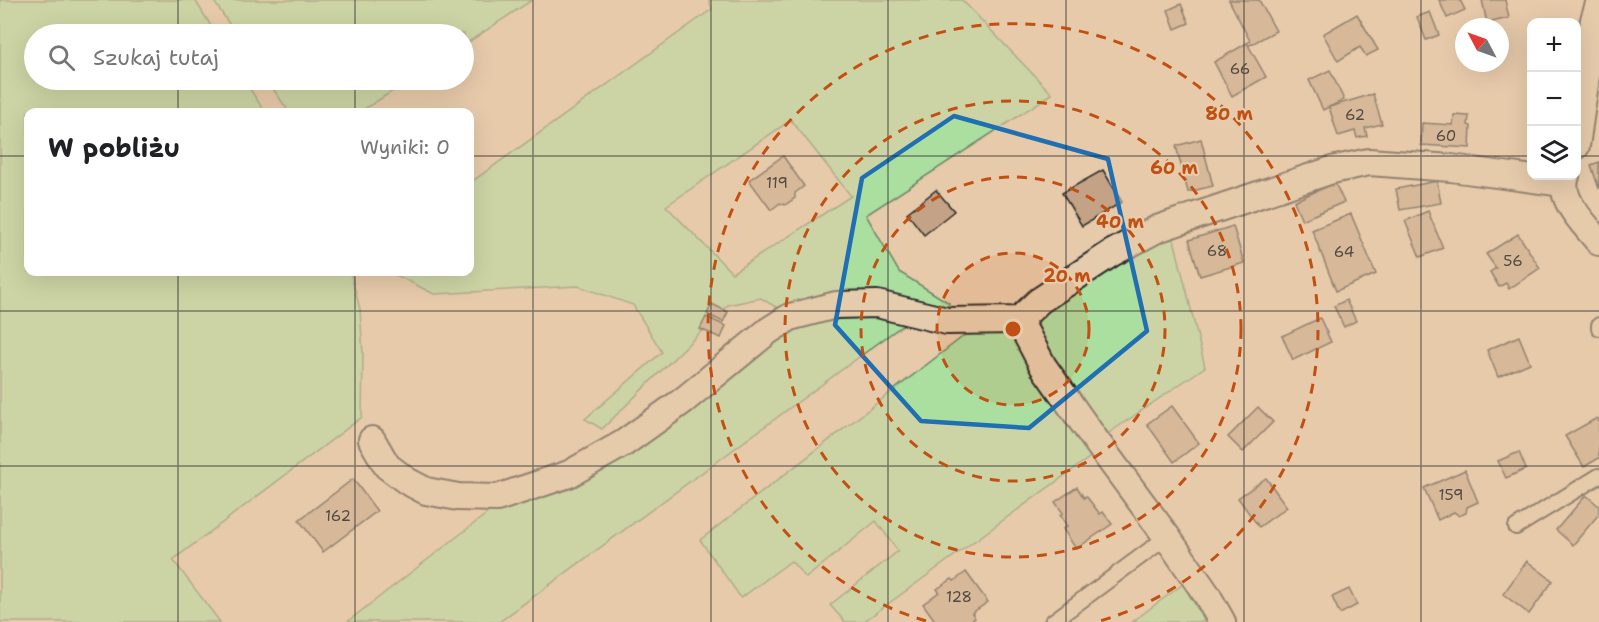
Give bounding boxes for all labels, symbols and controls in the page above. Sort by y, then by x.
north arrow [1455,18,1509,72]
map controls [1527,18,1581,180]
button: + [1527,18,1581,72]
search box [24,24,474,90]
icon: search [45,41,78,74]
text: Szukaj tutaj [93,43,219,72]
house number: 66 [1230,59,1250,79]
button: − [1527,72,1581,126]
text: 80 m [1205,102,1253,126]
house number: 62 [1345,105,1365,125]
house number: 60 [1436,126,1456,146]
button: layers [1527,126,1581,180]
text: W pobliżu [48,130,180,165]
text: Wyniki: 0 [360,134,450,160]
text: 60 m [1150,156,1198,180]
house number: 119 [766,173,788,193]
text: 40 m [1096,210,1144,234]
house number: 68 [1207,241,1227,261]
house number: 64 [1334,242,1354,262]
house number: 56 [1503,251,1523,271]
text: 20 m [1043,264,1091,288]
centre of rings [1003,319,1023,339]
house number: 159 [1439,485,1464,505]
house number: 162 [325,506,351,526]
house number: 128 [946,587,972,607]

